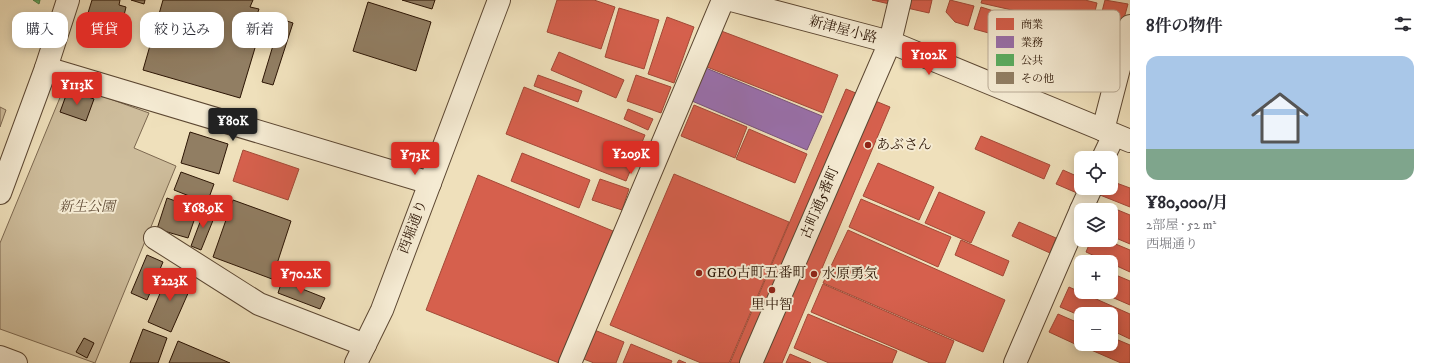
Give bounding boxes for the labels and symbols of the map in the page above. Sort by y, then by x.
legend [988,10,1120,92]
street label: 新津屋小路 [807,12,879,48]
text: 商業 [1021,18,1043,32]
text: 業務 [1021,36,1043,50]
pin: ¥102K [901,42,957,76]
text: 公共 [1021,54,1043,68]
pin: ¥113K [49,72,105,106]
text: その他 [1021,72,1054,86]
pin: ¥80K [209,108,257,142]
place label: あぶさん [876,136,932,154]
marker: あぶさん [863,140,873,150]
pin: ¥209K [603,141,659,175]
pin: ¥73K [391,142,439,176]
street label: 古町通5番町 [797,164,843,242]
pin: ¥68.9K [170,195,236,229]
park label: 新生公園 [59,198,117,216]
street label: 西堀通り [395,198,431,256]
pin: ¥70.2K [268,261,334,295]
place label: GEO古町五番町 [707,264,807,282]
place label: 水原勇気 [822,265,878,283]
pin: ¥223K [142,268,198,302]
marker: GEO古町五番町 [694,268,704,278]
marker: 水原勇気 [809,269,819,279]
marker: 里中智 [767,285,777,295]
place label: 里中智 [751,296,793,314]

